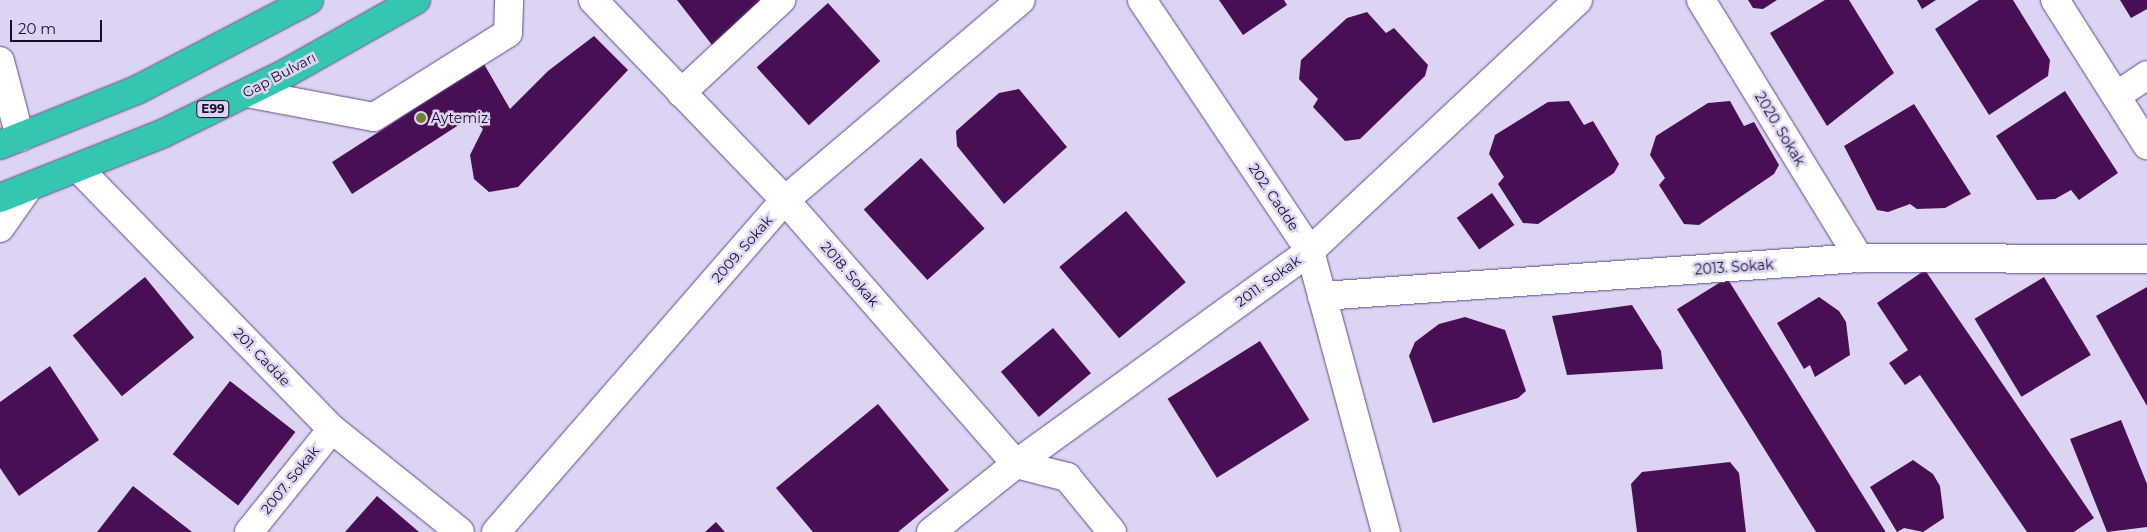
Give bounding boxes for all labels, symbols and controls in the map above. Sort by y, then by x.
scale bar [12,10,105,42]
text: 20 m [18,19,56,38]
street label: Gap Bulvarı [239,49,319,101]
street label: 2020. Sokak [1751,89,1809,169]
road number: E99 [196,100,230,118]
place label: Aytemiz [431,110,488,126]
marker: Aytemiz [415,112,427,124]
street label: 202. Cadde [1245,160,1303,234]
street label: 2009. Sokak [708,212,776,286]
street label: 2018. Sokak [817,238,883,310]
street label: 2011. Sokak [1232,252,1304,310]
street label: 2013. Sokak [1694,256,1774,278]
street label: 201. Cadde [230,324,294,390]
street label: 2007. Sokak [257,443,323,517]

